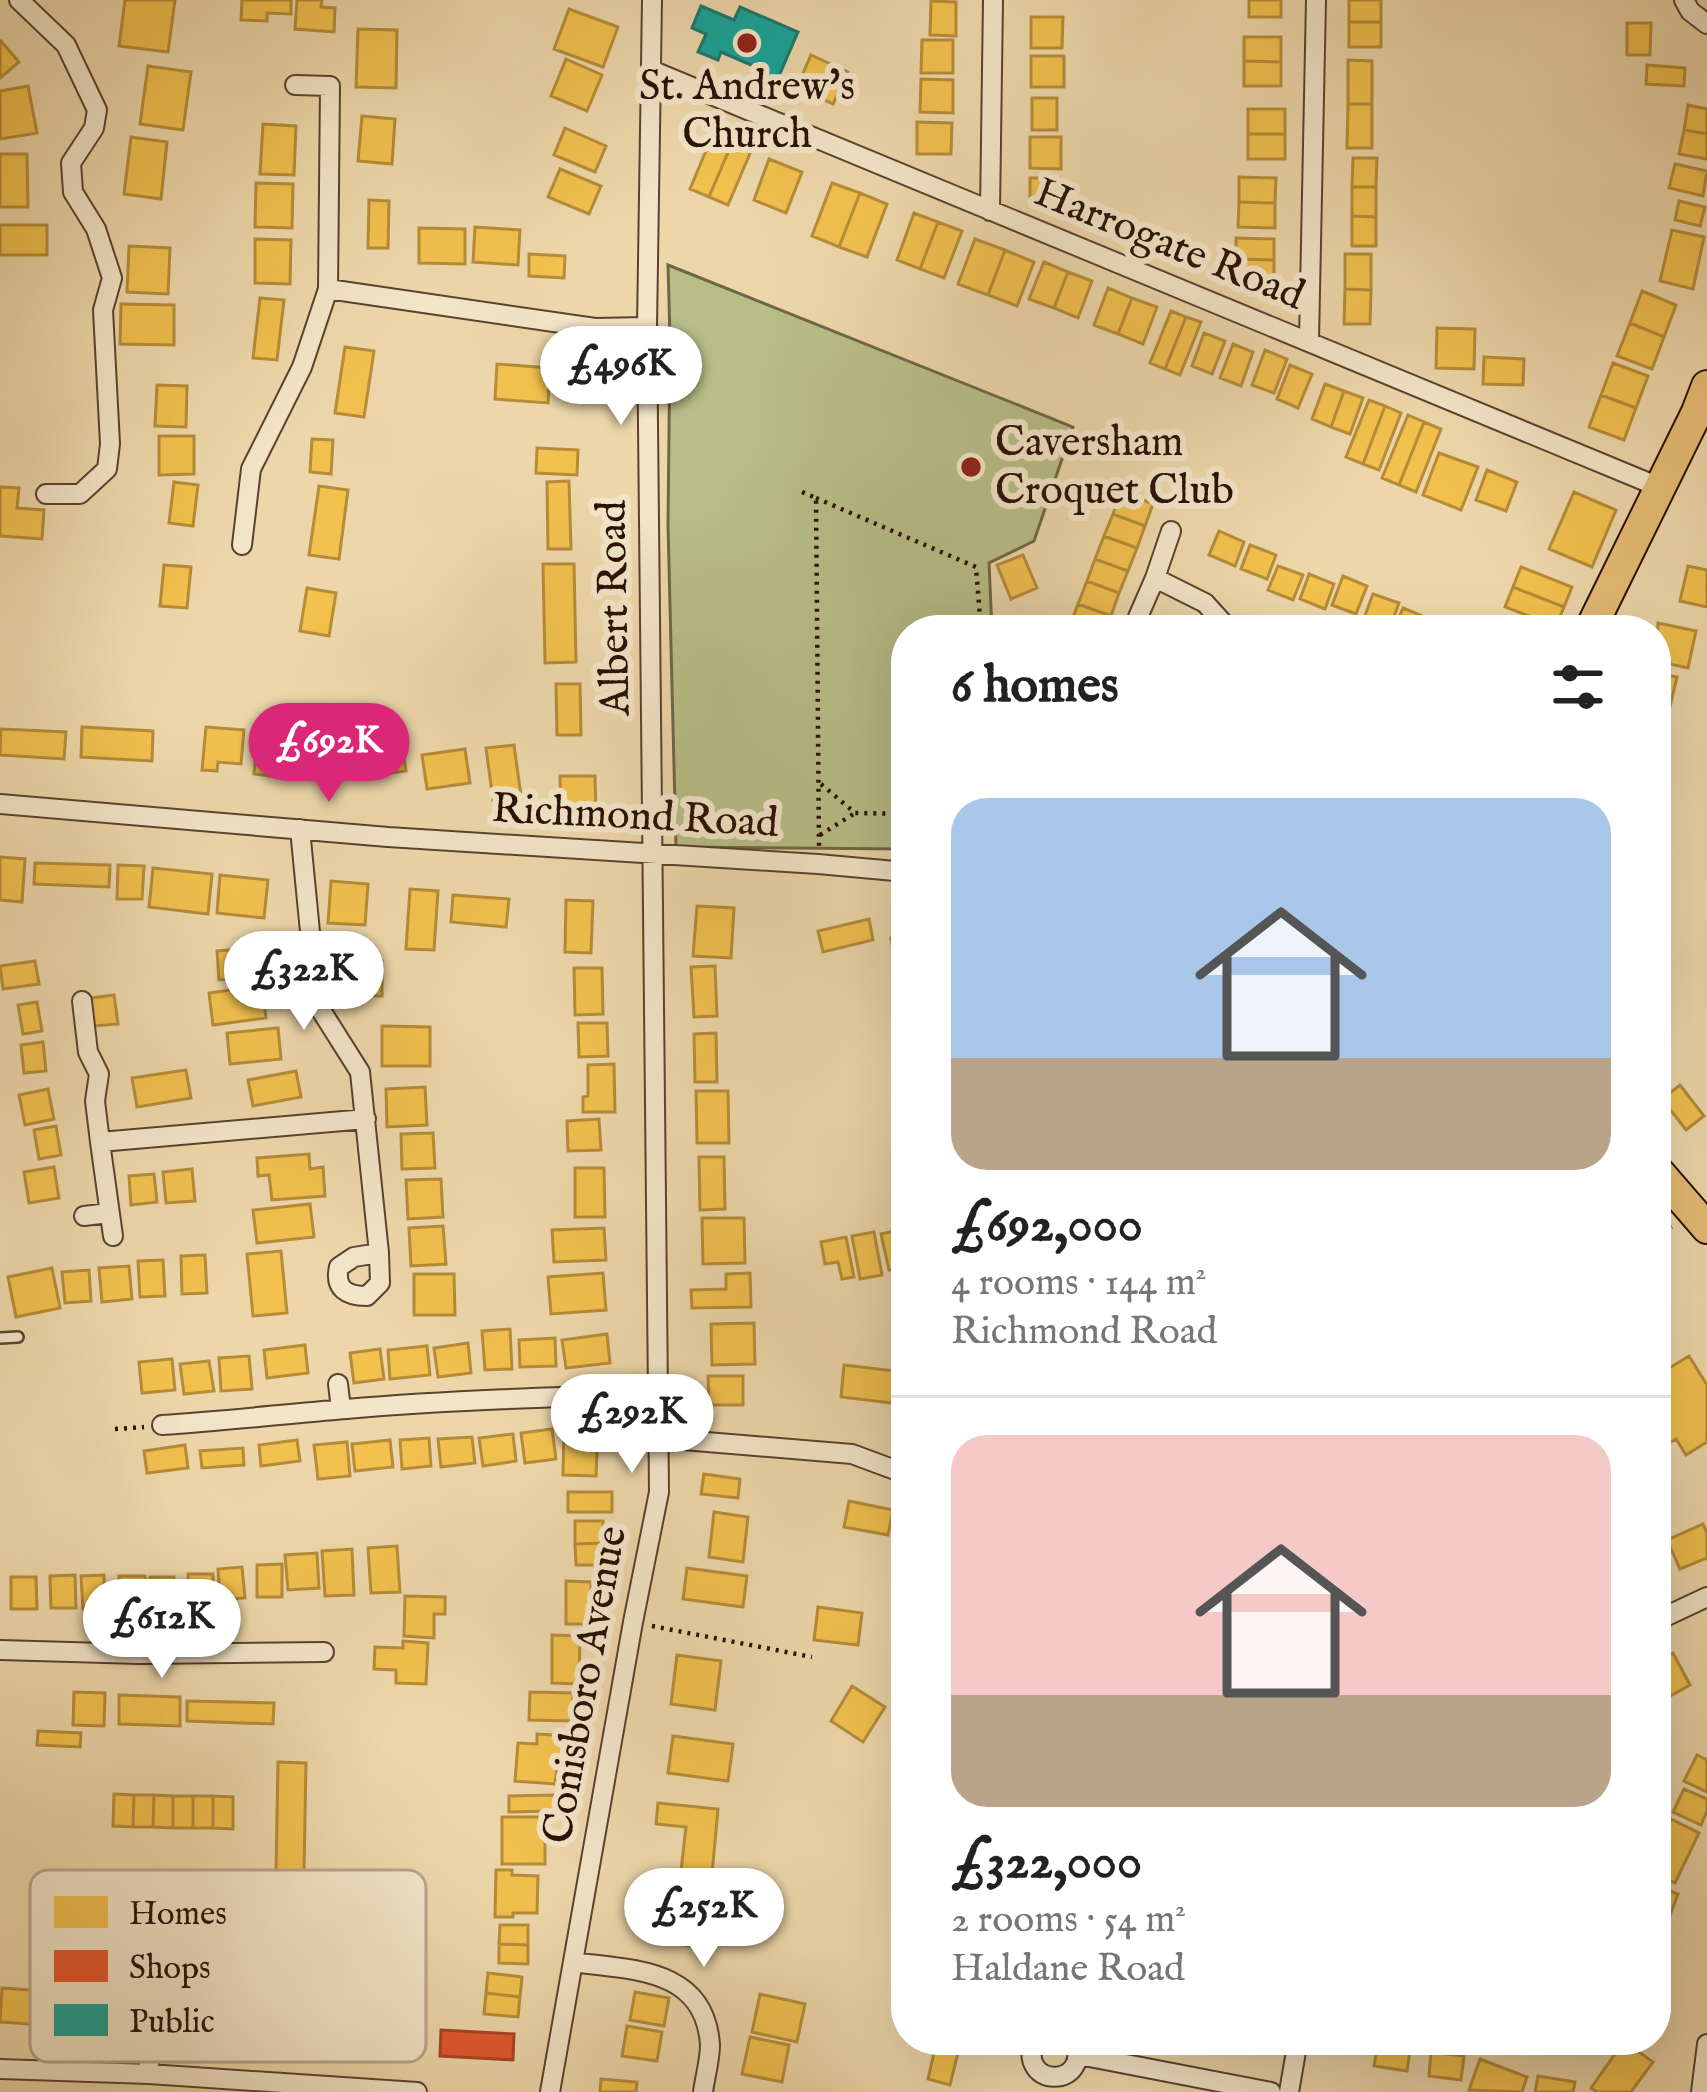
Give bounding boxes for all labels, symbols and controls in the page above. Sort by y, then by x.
marker: St. Andrew's Church [734,30,760,56]
place label: St. Andrew's Church [639,61,855,162]
street label: Harrogate Road [1026,167,1312,323]
pin: £496K [537,326,705,428]
text: £496K [567,340,675,389]
place label: Caversham Croquet Club [995,417,1234,518]
marker: Caversham Croquet Club [958,454,984,480]
street label: Albert Road [587,499,643,717]
icon: filters [1545,654,1611,720]
text: 6 homes [951,655,1119,720]
pin: £692K [245,703,413,805]
text: £692K [276,717,382,766]
street label: Richmond Road [490,783,780,851]
icon: home [1173,876,1389,1092]
pin: £322K [220,931,388,1033]
text: £322K [251,945,357,994]
text: £692,000 [951,1194,1143,1259]
text: 4 rooms · 144 m² [951,1259,1207,1308]
text: Richmond Road [951,1308,1217,1357]
pin: £292K [548,1374,716,1476]
text: £292K [578,1388,686,1437]
icon: home [1173,1513,1389,1729]
street label: Conisboro Avenue [532,1522,640,1848]
pin: £612K [78,1579,246,1681]
text: £612K [110,1593,214,1642]
text: £322,000 [951,1831,1142,1896]
pin: £252K [620,1868,788,1970]
legend [30,1870,426,2062]
text: £252K [651,1882,757,1931]
text: Homes [129,1894,227,1936]
text: 2 rooms · 54 m² [951,1896,1186,1945]
text: Haldane Road [951,1945,1185,1994]
text: Shops [129,1948,211,1990]
text: Public [129,2002,215,2044]

